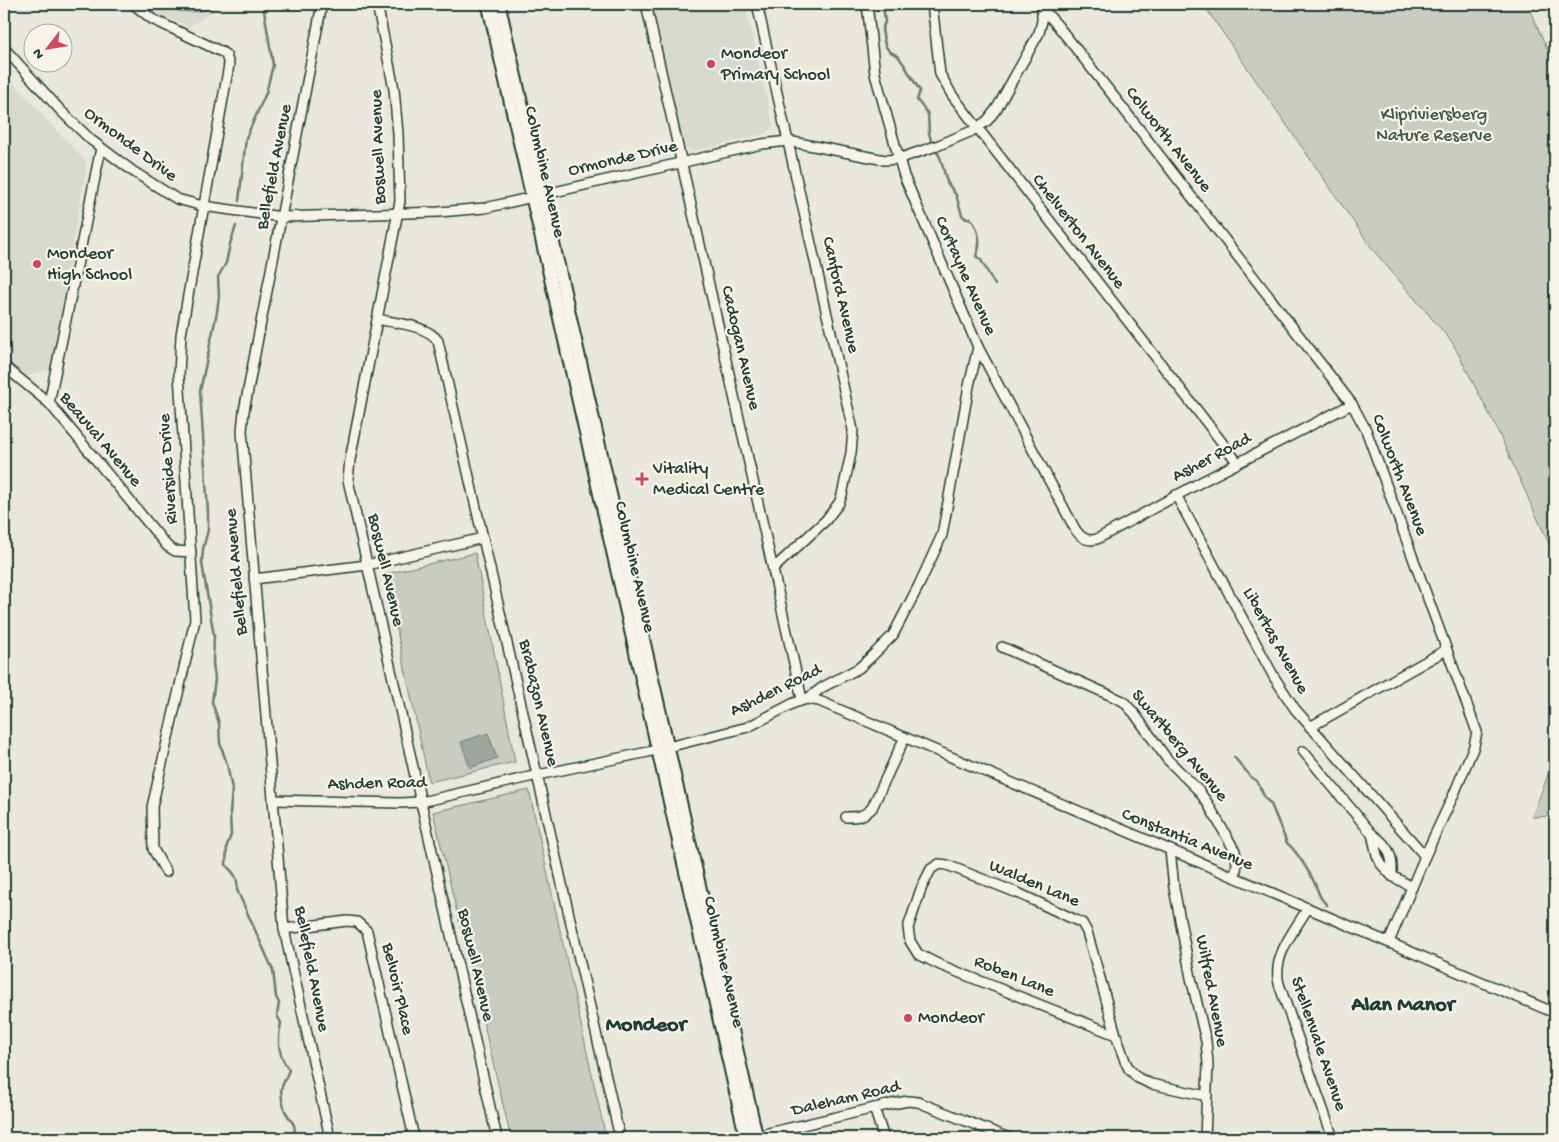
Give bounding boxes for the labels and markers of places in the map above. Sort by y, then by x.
place label: Mondeor Primary School [720,44,830,86]
marker: Mondeor Primary School [705,58,717,70]
place label: Mondeor High School [47,244,132,286]
marker: Mondeor High School [31,258,43,270]
place label: Vitality Medical Centre [652,459,765,501]
marker: Vitality Medical Centre [635,472,649,486]
place label: Mondeor [918,1008,986,1029]
marker: Mondeor [902,1012,914,1024]

